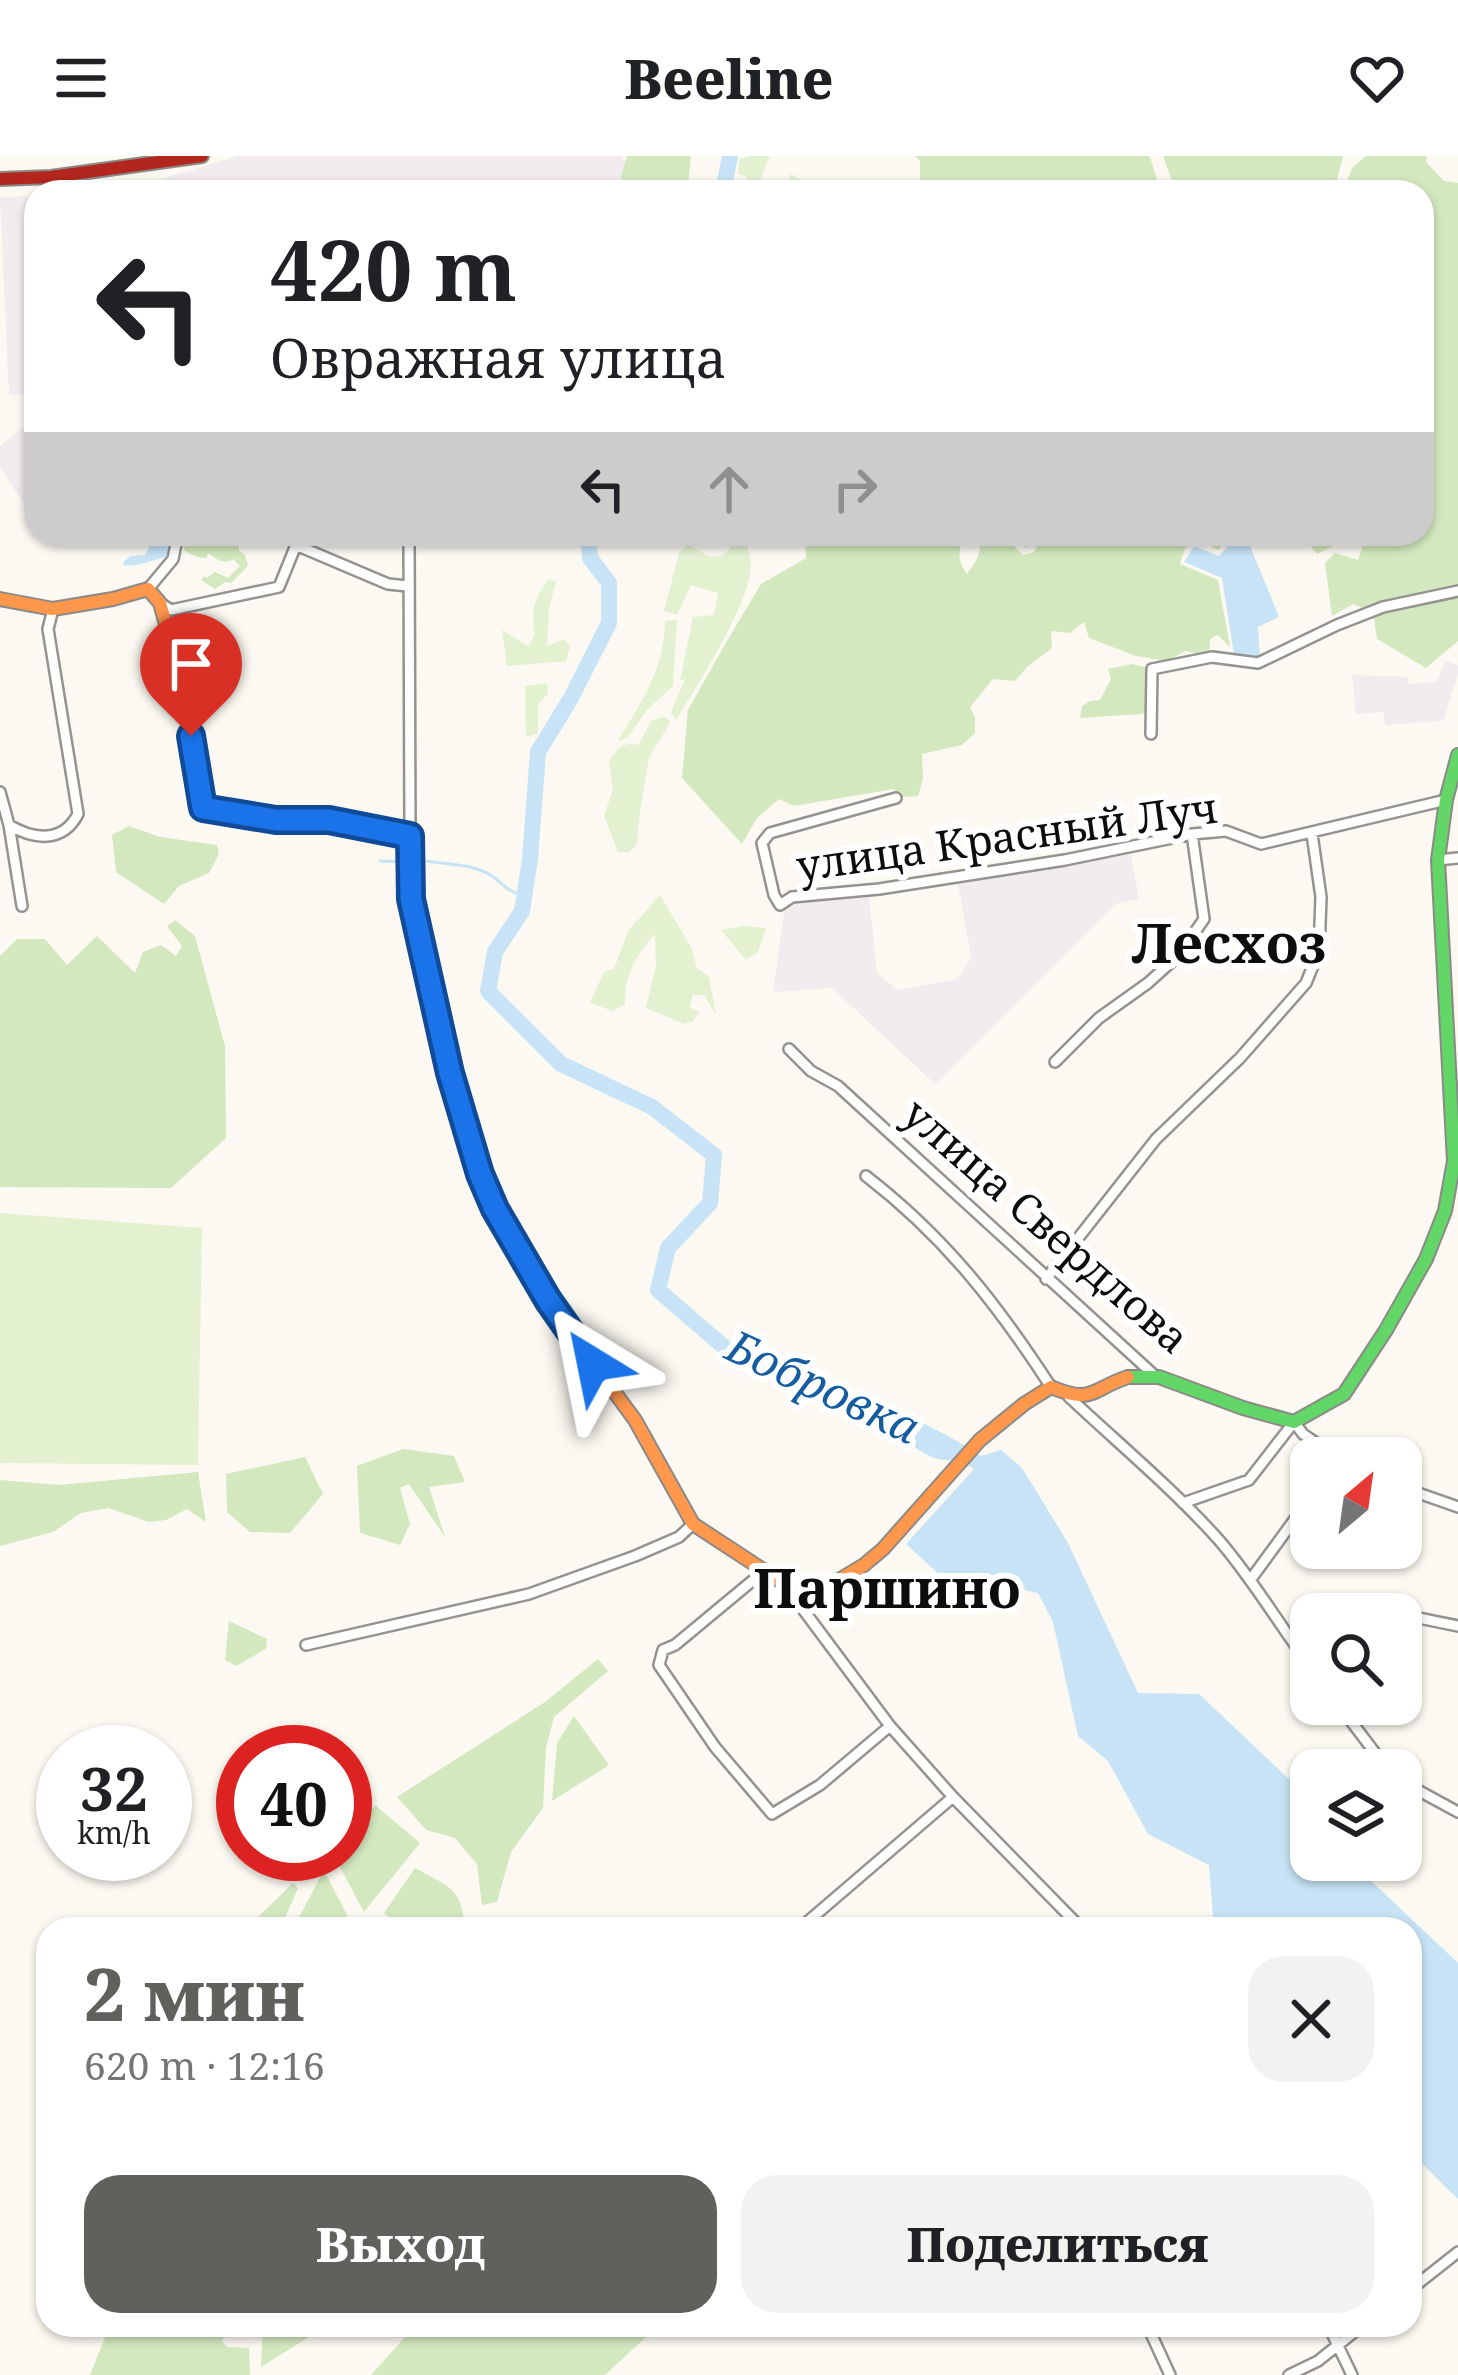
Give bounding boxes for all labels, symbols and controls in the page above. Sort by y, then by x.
text: Beeline [625,41,833,115]
icon: menu [48,45,114,111]
icon: heart [1344,45,1410,111]
text: 420 m [270,211,517,326]
icon: left [72,228,228,384]
text: Овражная улица [270,320,727,394]
icon: left [570,456,636,522]
icon: ahead [696,456,762,522]
icon: right [822,456,888,522]
pin [140,613,242,736]
icon: arrive [158,631,224,697]
street label: улица Красный Луч [793,778,1221,893]
district label: Лесхоз [1132,905,1326,979]
street label: улица Свердлова [892,1085,1202,1365]
position arrow [530,1301,656,1427]
water label: Бобровка [716,1314,930,1457]
north arrow [1290,1437,1422,1569]
map controls [1290,1437,1422,1881]
district label: Паршино [753,1550,1021,1624]
button: search [1290,1593,1422,1725]
speed limit sign: 40 [216,1725,372,1881]
text: 32 [80,1747,148,1829]
button: layers [1290,1749,1422,1881]
text: km/h [77,1812,151,1853]
text: 2 мин [84,1944,305,2042]
button: close [1248,1956,1374,2082]
text: 620 m · 12:16 [84,2038,325,2091]
button: Выход [84,2175,717,2313]
button: Поделиться [741,2175,1374,2313]

